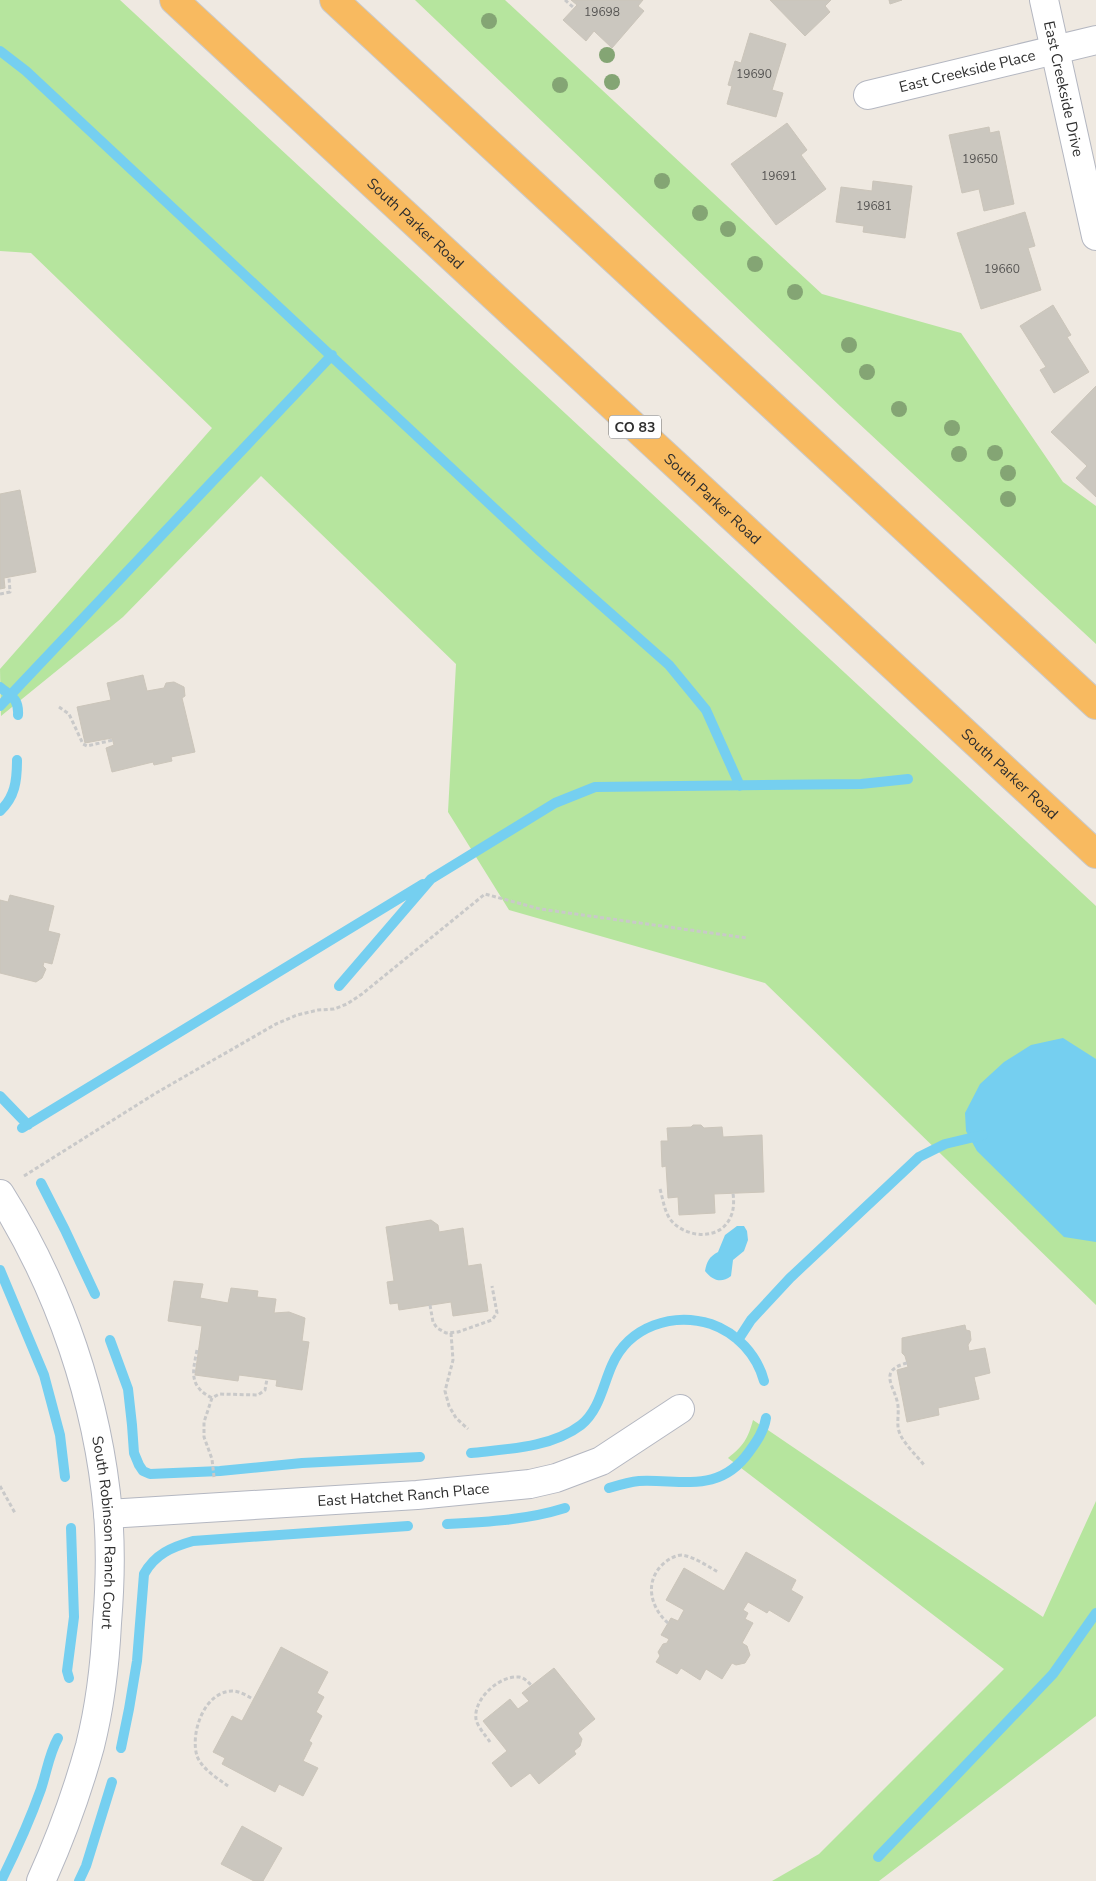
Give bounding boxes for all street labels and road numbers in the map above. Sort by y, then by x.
street label: East Creekside Drive [1039,19,1088,159]
street label: East Creekside Place [897,45,1037,97]
street label: South Parker Road [363,174,468,274]
road number: CO 83 [609,416,661,438]
street label: South Parker Road [660,449,765,549]
street label: South Parker Road [957,724,1062,824]
street label: South Robinson Ranch Court [87,1434,120,1630]
street label: East Hatchet Ranch Place [317,1478,490,1511]

